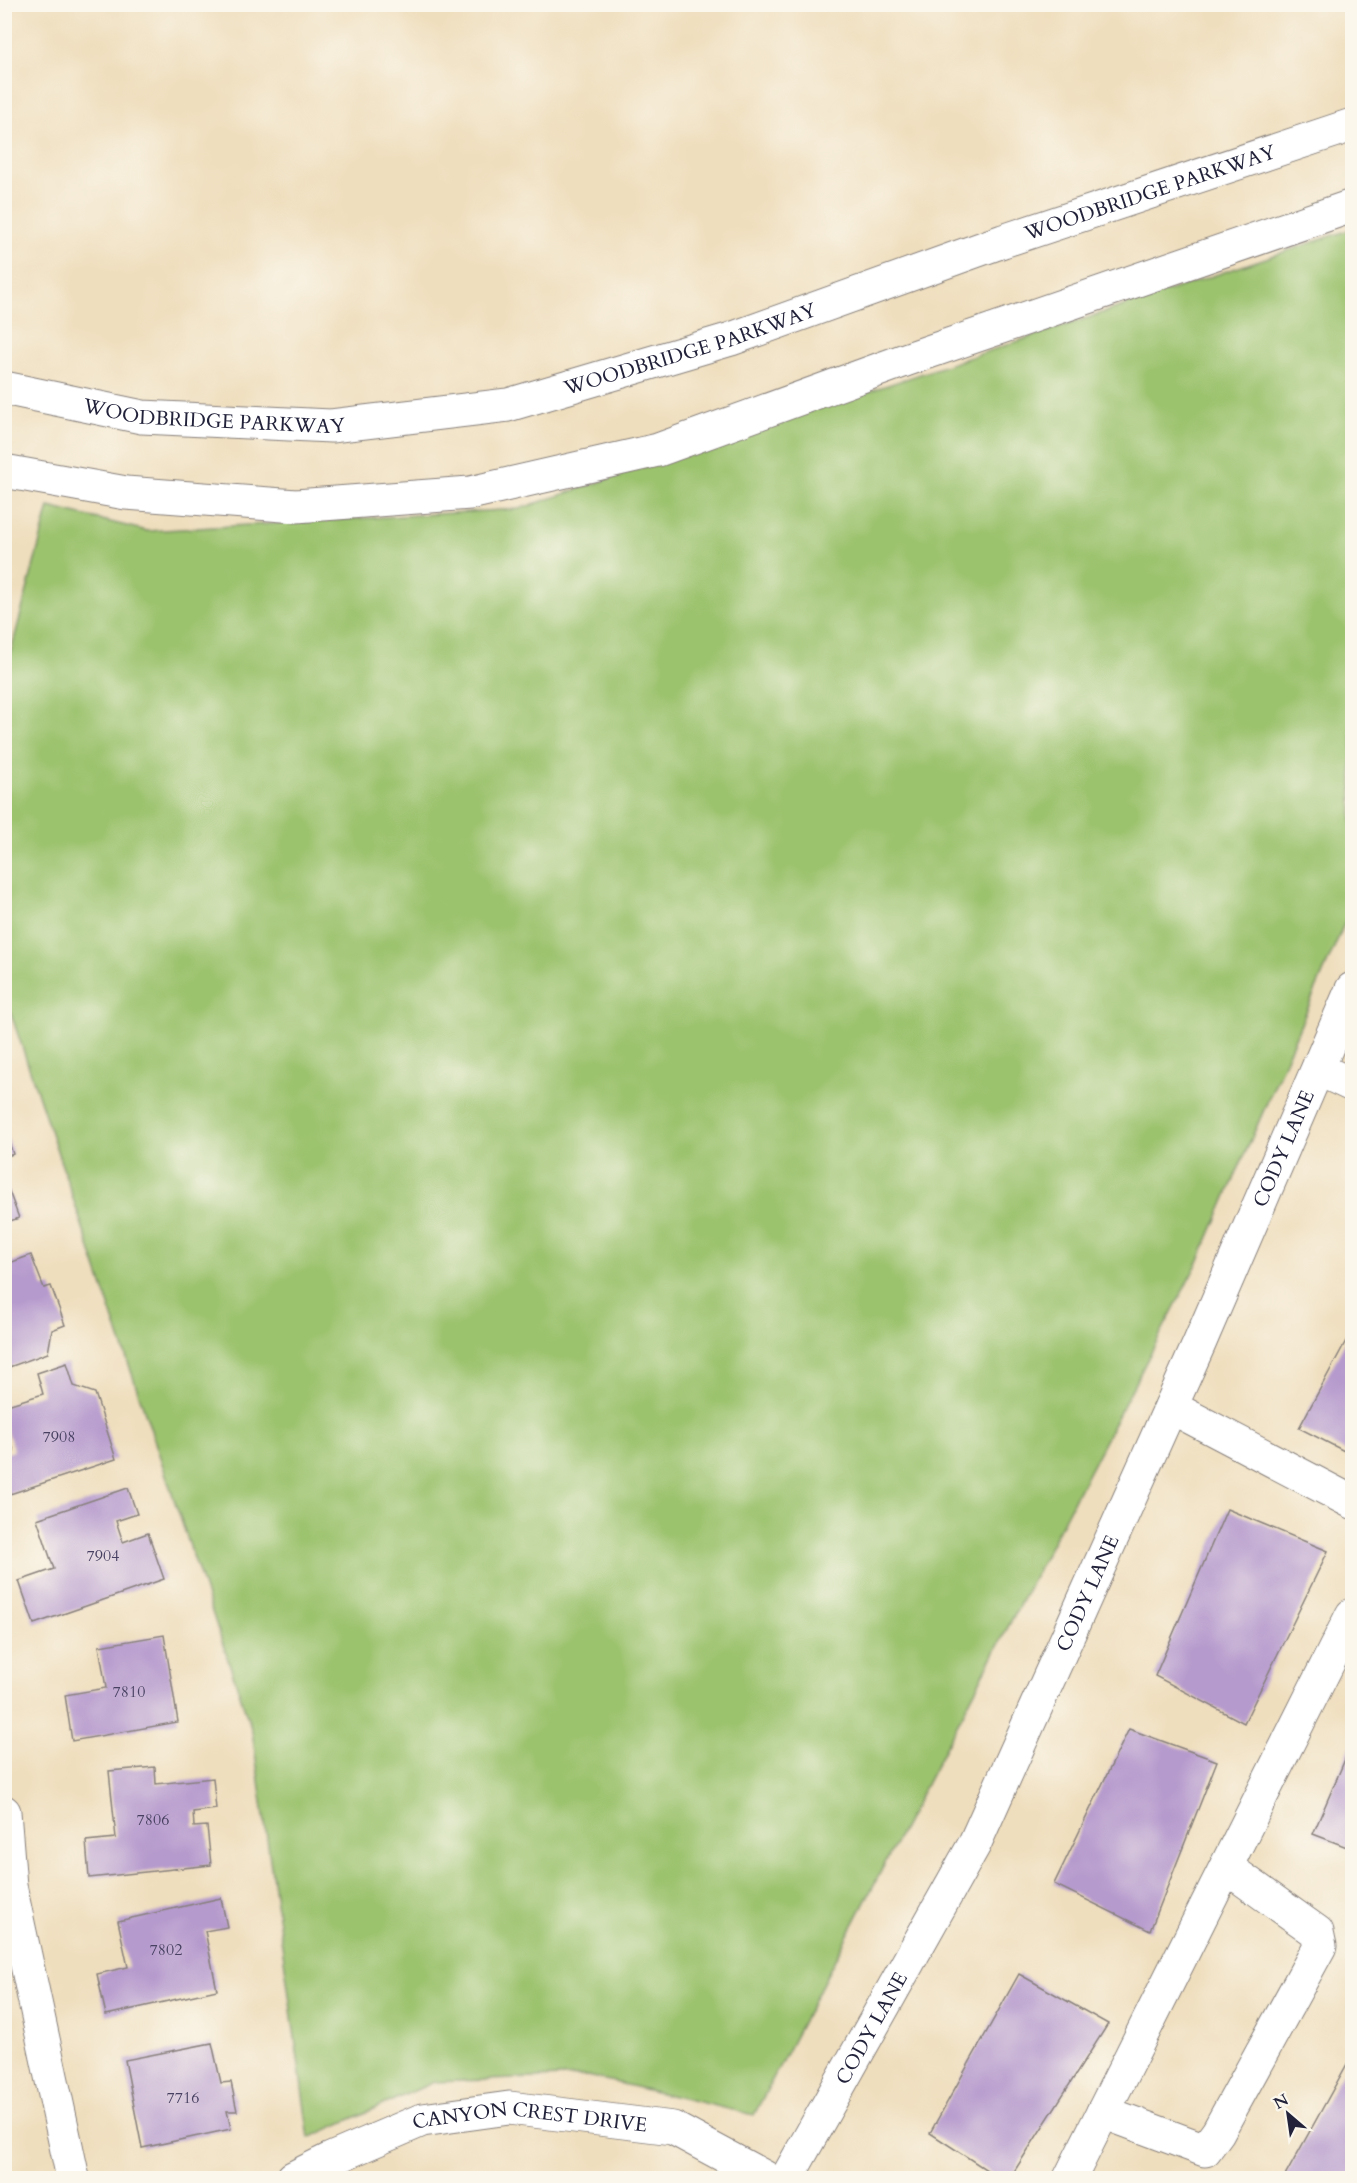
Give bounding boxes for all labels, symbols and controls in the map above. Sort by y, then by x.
street label: WOODBRIDGE PARKWAY [1020,138,1279,247]
street label: WOODBRIDGE PARKWAY [560,296,820,402]
street label: WOODBRIDGE PARKWAY [80,392,347,440]
street label: CODY LANE [1247,1086,1321,1211]
house number: 7908 [43,1426,75,1448]
street label: CODY LANE [1050,1531,1125,1656]
house number: 7904 [87,1545,119,1567]
house number: 7810 [113,1681,145,1703]
house number: 7806 [137,1809,169,1831]
house number: 7802 [150,1939,182,1961]
street label: CODY LANE [829,1967,914,2089]
north arrow [1258,2084,1318,2144]
house number: 7716 [167,2087,199,2109]
text: N [1270,2089,1293,2115]
street label: CANYON CREST DRIVE [408,2095,649,2139]

